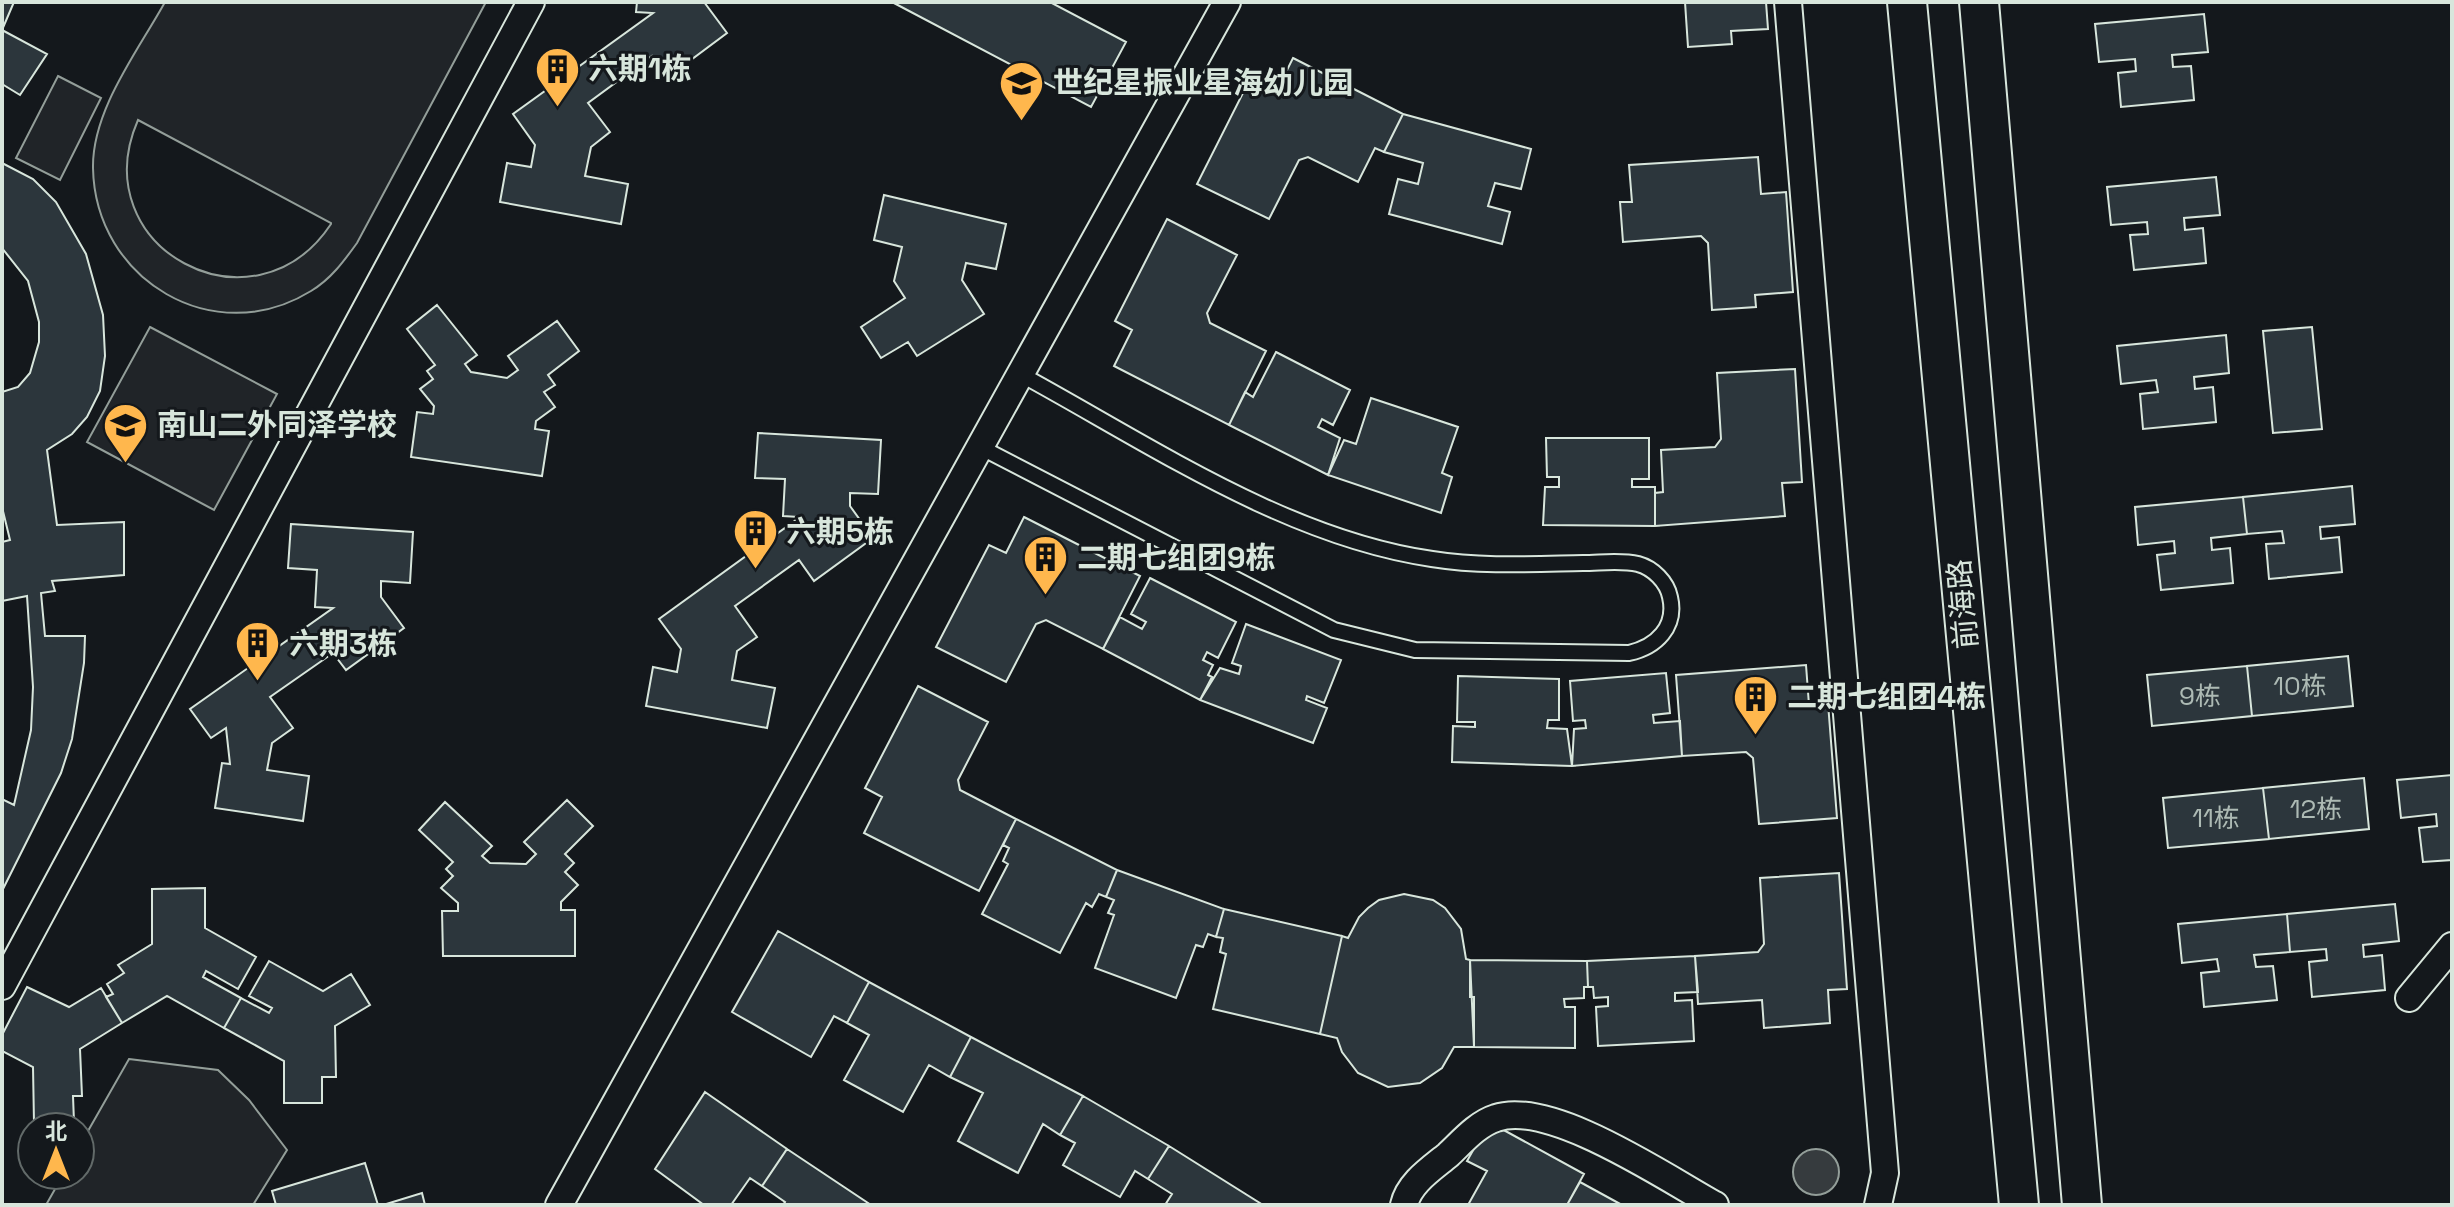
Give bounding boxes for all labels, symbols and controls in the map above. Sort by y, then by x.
building icon: 六期1栋 [533,45,581,108]
place label: 六期1栋 [588,49,692,88]
school or university icon: 世纪星振业星海幼儿园 [998,59,1046,122]
place label: 世纪星振业星海幼儿园 [1053,63,1353,102]
school or university icon: 南山二外同泽学校 [102,401,150,464]
place label: 南山二外同泽学校 [157,405,397,444]
building icon: 六期5栋 [731,508,779,571]
place label: 六期5栋 [786,512,894,551]
building icon: 二期七组团9栋 [1022,534,1070,597]
place label: 二期七组团9栋 [1077,538,1276,577]
street label: 前海路 [1939,558,1986,651]
building icon: 六期3栋 [234,620,282,683]
place label: 六期3栋 [289,624,397,663]
house number: 10栋 [2273,669,2327,703]
building icon: 二期七组团4栋 [1732,673,1780,736]
place label: 二期七组团4栋 [1787,677,1986,716]
house number: 9栋 [2179,679,2221,713]
house number: 12栋 [2290,792,2342,826]
house number: 11栋 [2192,801,2240,835]
north arrow [16,1111,96,1191]
text: 北 [45,1117,67,1145]

